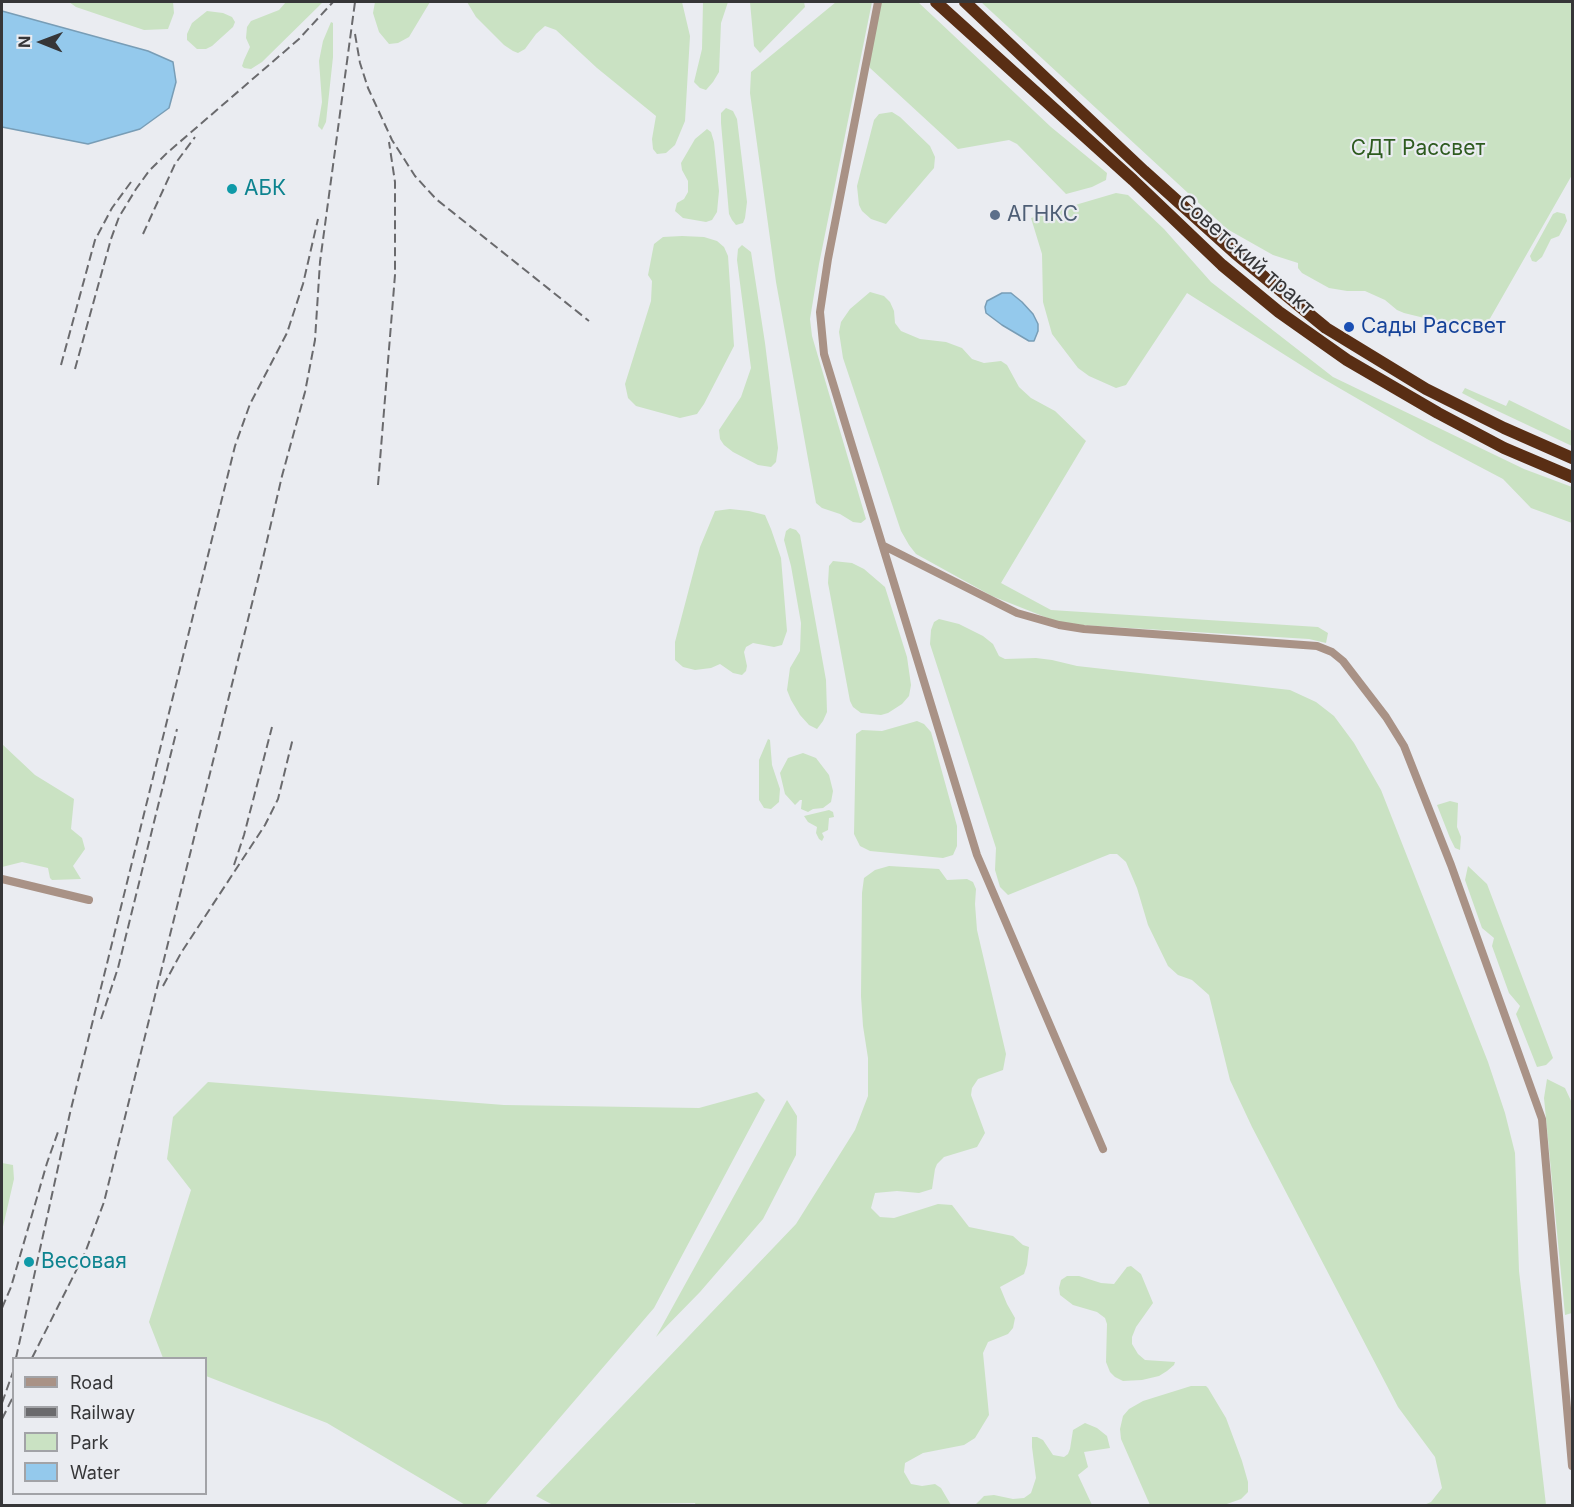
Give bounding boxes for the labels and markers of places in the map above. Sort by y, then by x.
place label: АБК [244,176,286,202]
marker: АБК [225,182,239,196]
place label: АГНКС [1007,202,1078,228]
marker: АГНКС [988,208,1002,222]
place label: Сады Рассвет [1361,314,1506,340]
marker: Сады Рассвет [1342,320,1356,334]
place label: Весовая [41,1249,127,1275]
marker: Весовая [22,1255,36,1269]

